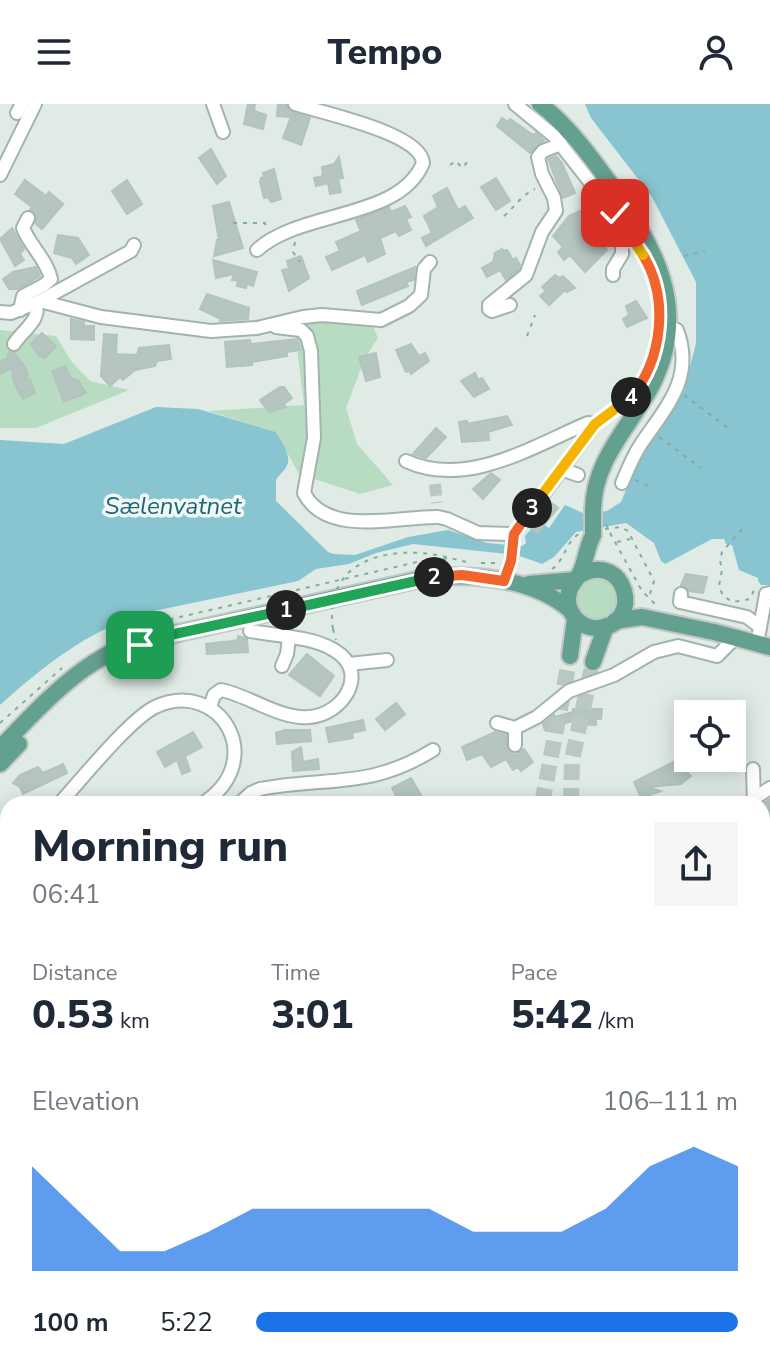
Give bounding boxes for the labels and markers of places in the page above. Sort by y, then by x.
pin [581,179,649,247]
pin: 4 [611,377,651,417]
pin: 3 [512,488,552,528]
pin: 2 [414,557,454,597]
pin: 1 [266,590,306,630]
pin [106,611,174,679]

